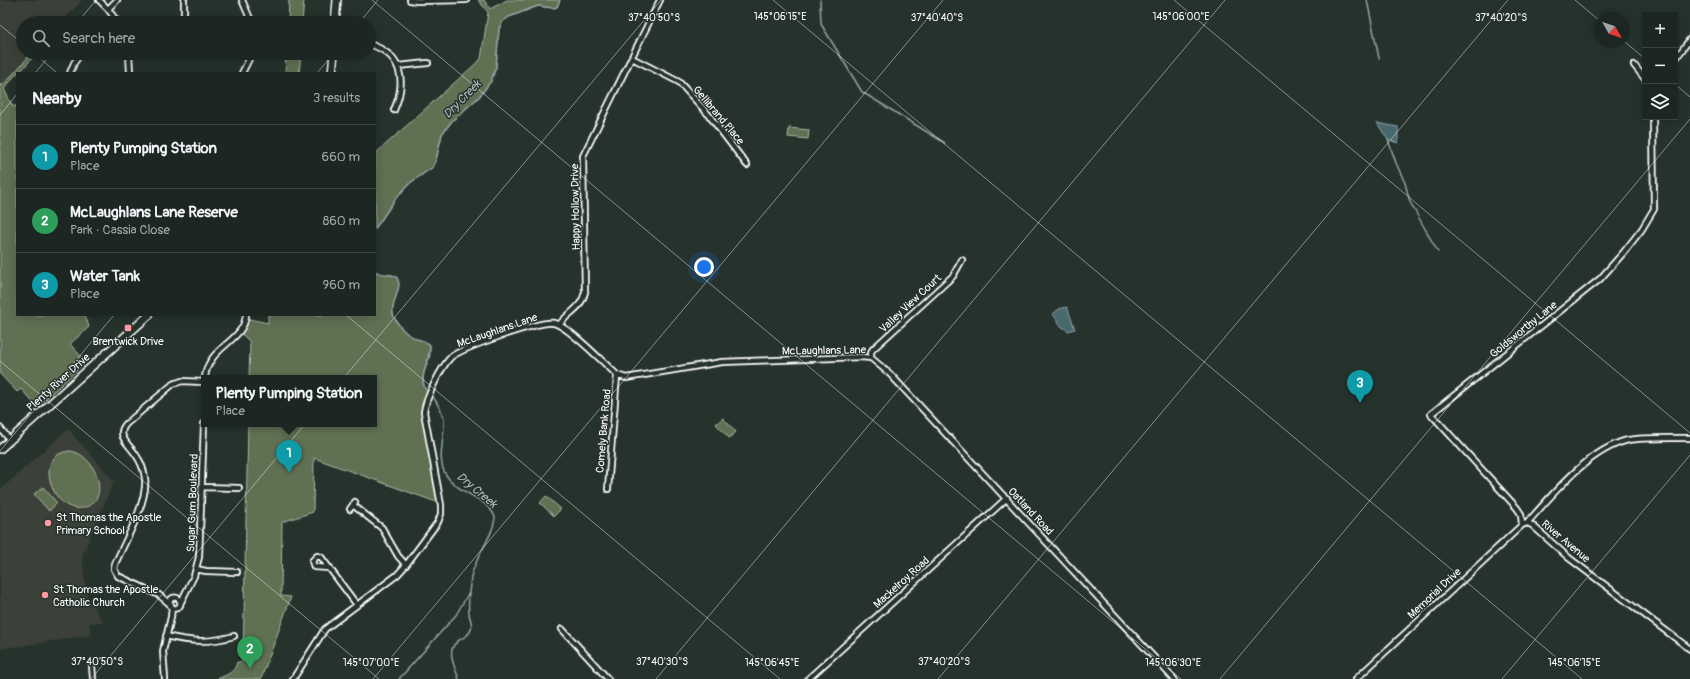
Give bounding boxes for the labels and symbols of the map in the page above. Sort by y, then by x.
text: 145°06'15"E [754,11,806,23]
text: 145°06'00"E [1152,11,1210,23]
text: 37°40'50"S [628,12,680,24]
text: 37°40'40"S [911,12,963,24]
text: 37°40'20"S [1475,12,1527,24]
north arrow [1594,12,1630,48]
water label: Dry Creek [440,76,485,122]
street label: Gellibrand Place [690,83,747,148]
street label: Happy Hollow Drive [568,163,583,250]
your location [694,257,714,277]
street label: Valley View Court [877,271,944,335]
street label: Goldsworthy Lane [1487,298,1560,360]
street label: McLaughlans Lane [455,310,540,350]
marker: Brentwick Drive [123,323,133,333]
place label: Brentwick Drive [92,335,164,348]
street label: McLaughlans Lane [782,343,867,358]
street label: Plenty River Drive [24,350,93,414]
pin: 3 [1347,370,1373,403]
street label: Comely Bank Road [593,389,614,474]
pin: 1 [276,440,302,473]
street label: Sugar Gum Boulevard [184,454,201,552]
water label: Dry Creek [454,469,501,512]
street label: Oatland Road [1005,485,1056,538]
place label: St Thomas the Apostle Primary School [56,511,162,537]
street label: River Avenue [1539,517,1593,566]
marker: St Thomas the Apostle Primary School [43,518,53,528]
street label: Mackelroy Road [871,554,932,611]
street label: Memorial Drive [1405,565,1464,621]
place label: St Thomas the Apostle Catholic Church [53,583,159,609]
marker: St Thomas the Apostle Catholic Church [40,590,50,600]
pin: 2 [237,636,263,669]
text: 37°40'50"S [71,656,123,668]
text: 37°40'30"S [636,656,688,668]
text: 37°40'20"S [918,656,970,668]
text: 145°07'00"E [343,657,399,669]
text: 145°06'45"E [745,657,799,669]
text: 145°06'30"E [1145,657,1201,669]
text: 145°06'15"E [1548,657,1600,669]

